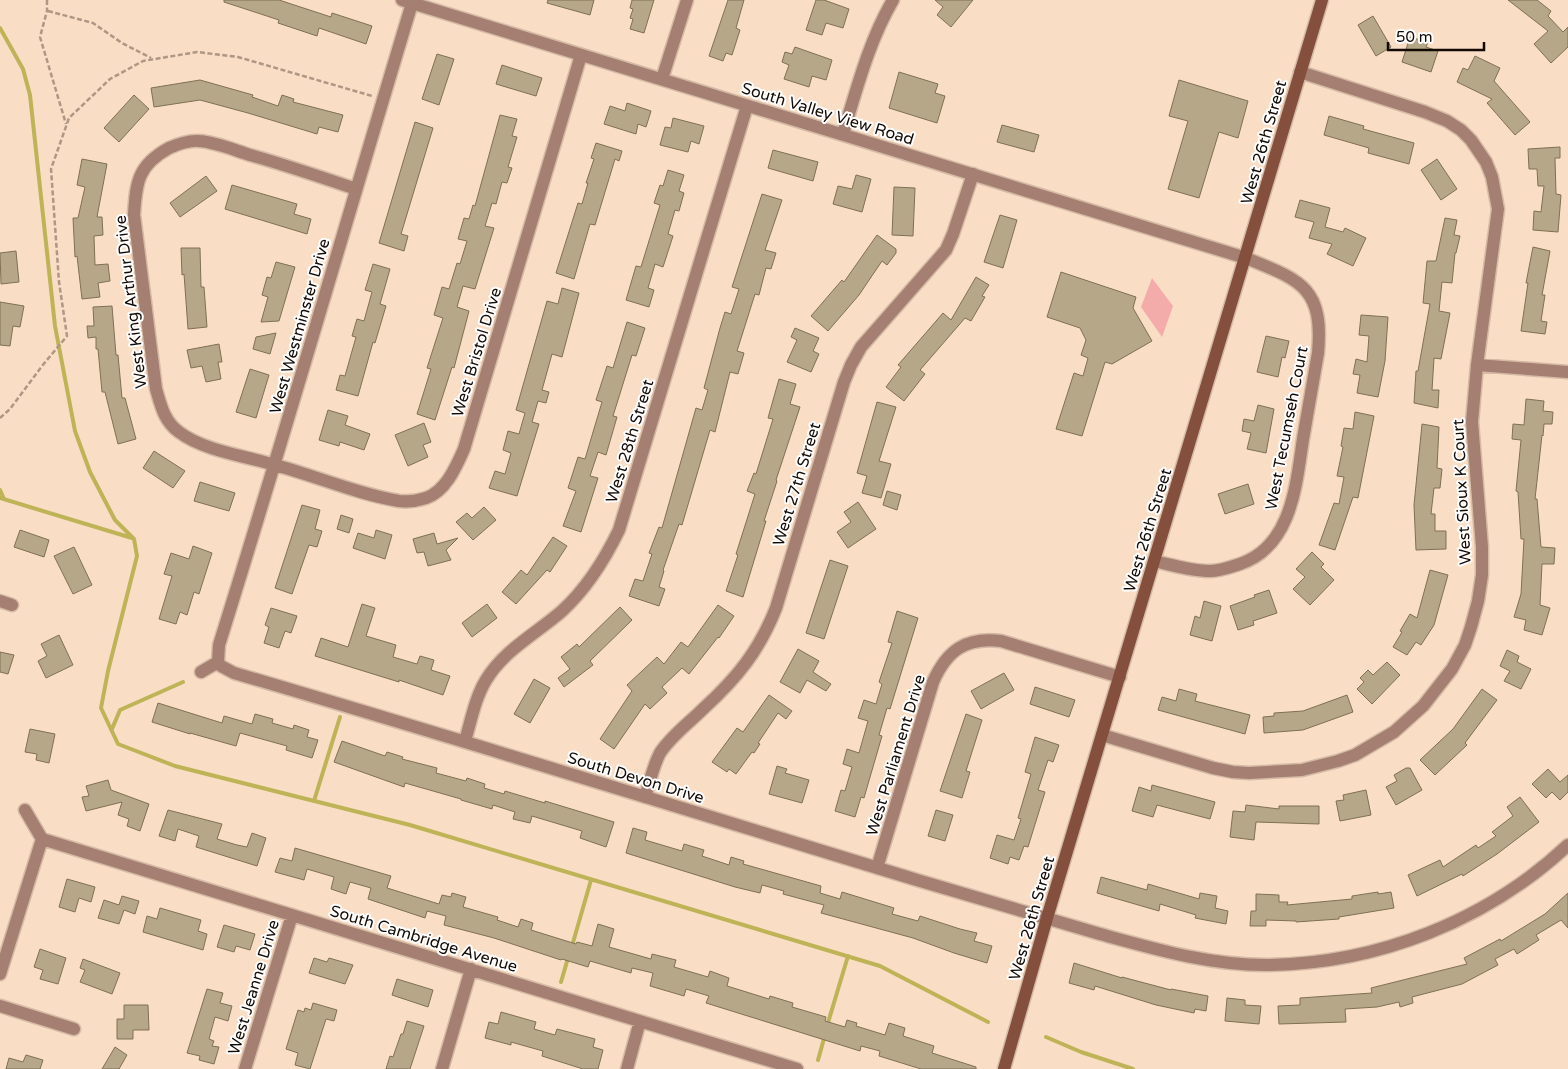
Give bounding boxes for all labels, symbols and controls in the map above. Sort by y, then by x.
scale bar [1388,20,1484,52]
text: 50 m [1396,28,1433,46]
street label: South Valley View Road [739,78,916,150]
street label: West 26th Street [1237,78,1291,207]
street label: West King Arthur Drive [110,214,152,390]
street label: West Westminster Drive [265,236,335,416]
street label: West Bristol Drive [448,285,506,419]
street label: West Tecumseh Court [1261,345,1313,512]
street label: West 28th Street [602,377,658,506]
street label: West Sioux K Court [1448,419,1476,565]
street label: West 27th Street [769,420,825,549]
street label: West 26th Street [1120,466,1176,595]
street label: West Parliament Drive [862,672,930,838]
street label: South Devon Drive [565,748,706,808]
street label: West 26th Street [1005,854,1059,983]
street label: South Cambridge Avenue [328,901,520,977]
street label: West Jeanne Drive [224,917,284,1057]

